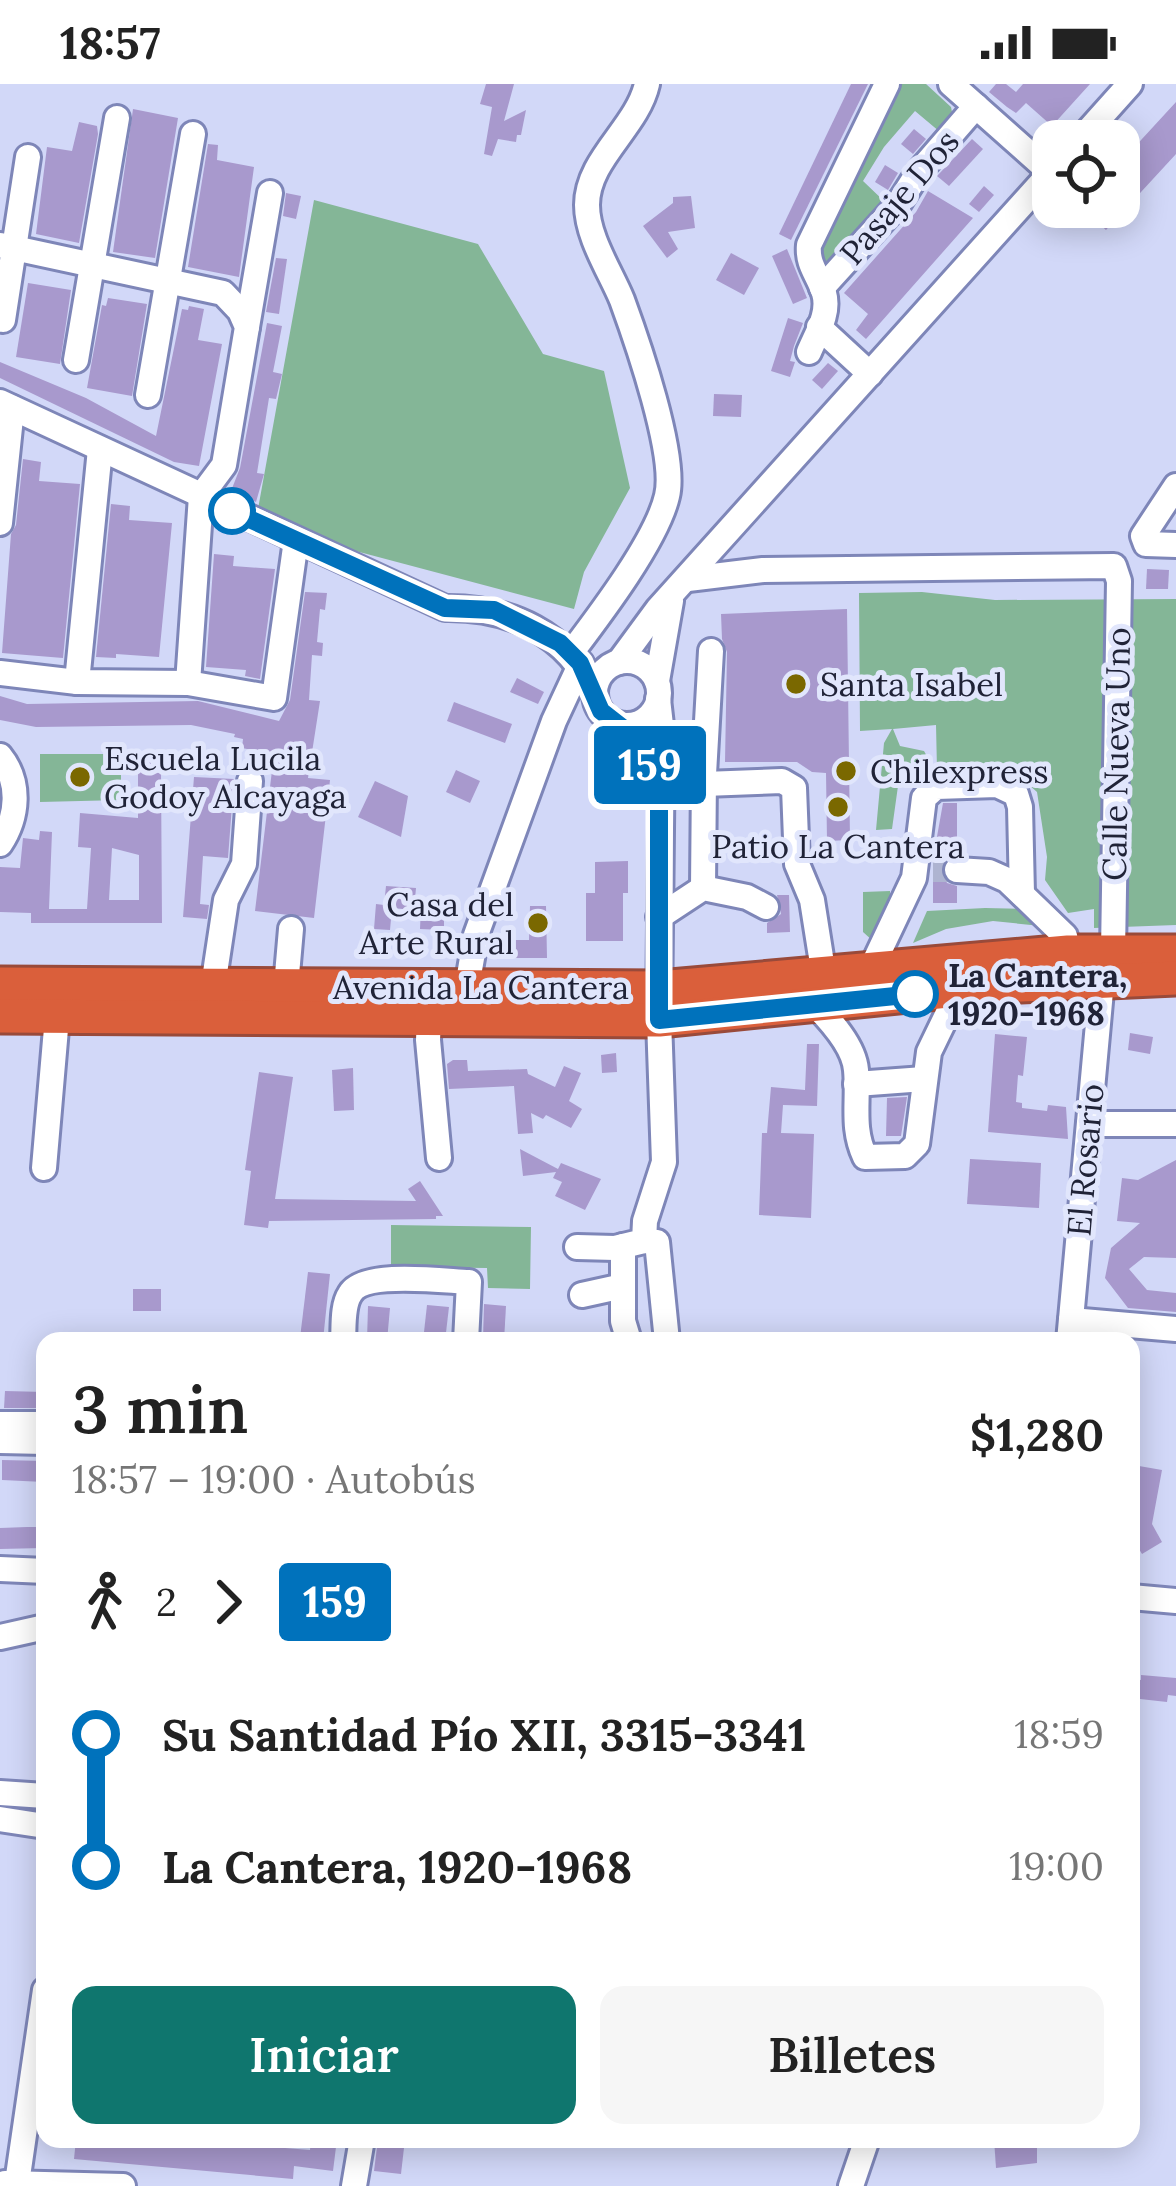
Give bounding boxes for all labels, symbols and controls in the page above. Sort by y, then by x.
text: 18:57 [60,14,161,71]
map controls [1032,120,1140,228]
button: locate [1032,120,1140,228]
street label: Pasaje Dos [830,121,968,273]
unlabelled marker [210,489,254,533]
street label: Calle Nueva Uno [1093,627,1139,881]
place label: Santa Isabel [820,663,1003,705]
marker: Santa Isabel [783,671,809,697]
line badge: 159 [581,726,719,804]
place label: Escuela Lucila Godoy Alcayaga [104,737,347,817]
text: 159 [618,738,682,792]
place label: Chilexpress [870,750,1049,792]
marker: Chilexpress [833,758,859,784]
marker: Escuela Lucila Godoy Alcayaga [67,764,93,790]
marker: Patio La Cantera [825,794,851,820]
place label: Patio La Cantera [711,825,965,867]
place label: Casa del Arte Rural [358,883,514,963]
marker: Casa del Arte Rural [525,910,551,936]
place label: La Cantera, 1920-1968 [948,954,1127,1034]
street label: Avenida La Cantera [332,966,629,1008]
marker: La Cantera, 1920-1968 [893,972,937,1016]
street label: El Rosario [1057,1082,1113,1238]
text: 3 min [72,1367,248,1451]
text: $1,280 [970,1406,1104,1463]
text: 18:57 – 19:00 · Autobús [72,1454,475,1504]
icon: walk [72,1569,138,1635]
icon: forward [195,1569,261,1635]
text: 159 [303,1575,367,1629]
text: 2 [156,1577,177,1627]
text: Su Santidad Pío XII, 3315-3341 [162,1706,806,1763]
text: 18:59 [1014,1709,1104,1759]
text: La Cantera, 1920-1968 [162,1838,632,1895]
text: 19:00 [1009,1841,1104,1891]
button: Iniciar [72,1986,576,2124]
button: Billetes [600,1986,1104,2124]

